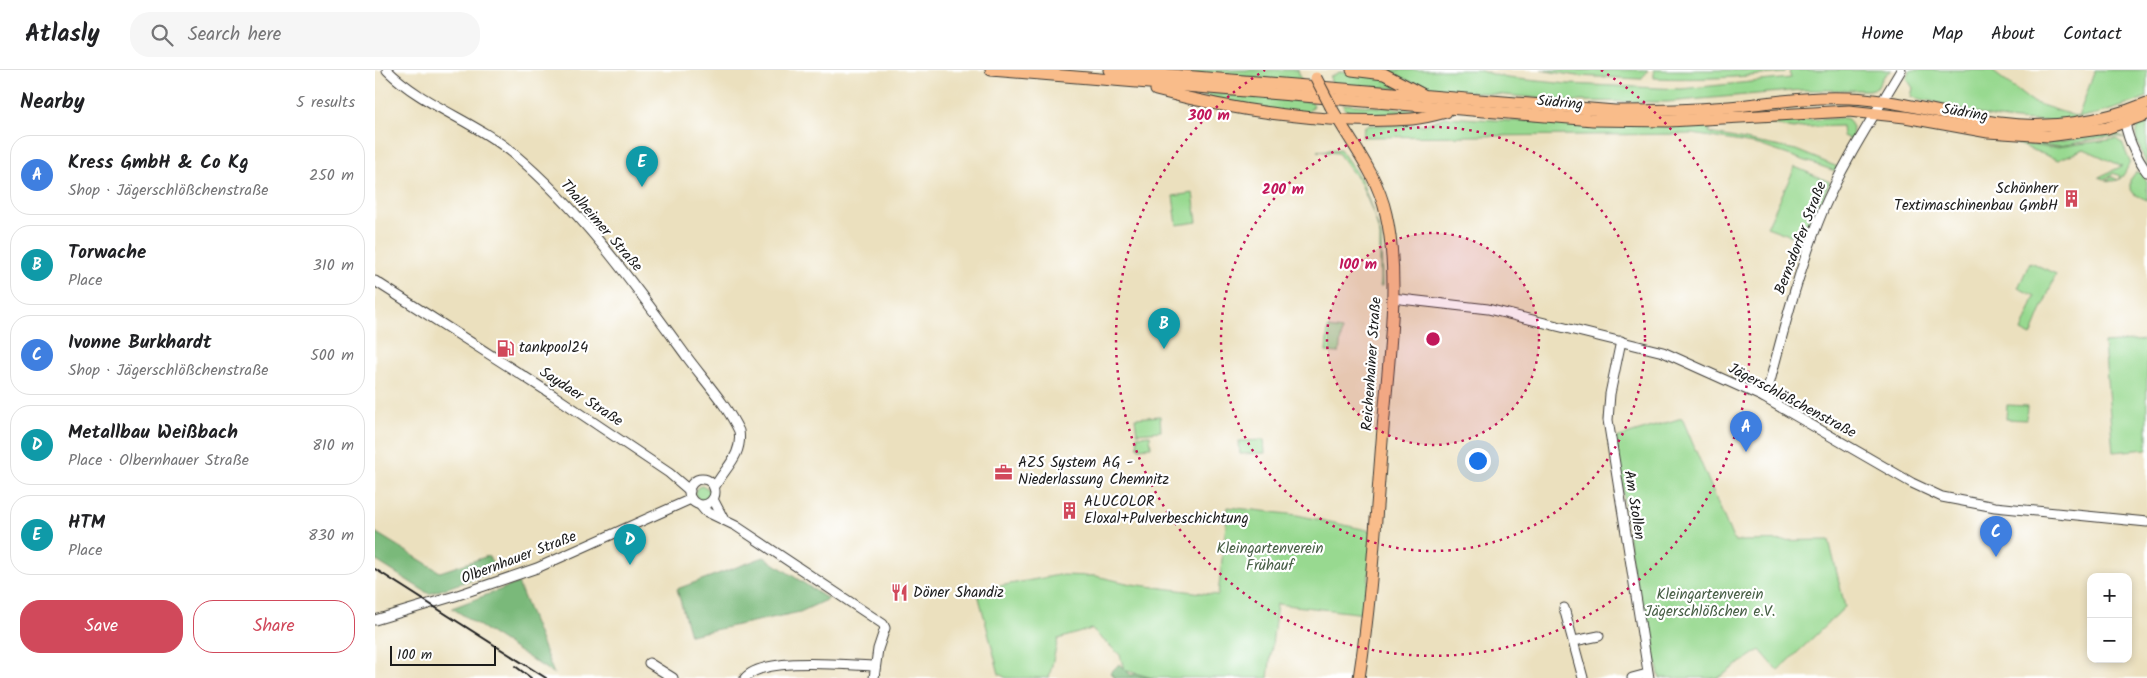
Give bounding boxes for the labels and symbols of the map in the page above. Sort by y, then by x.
street label: Südring [1536,89,1584,117]
street label: Südring [1940,98,1990,128]
text: 300 m [1187,104,1230,128]
pin: E [626,146,658,187]
street label: Thalheimer Straße [554,174,648,278]
place label: Schönherr Textimaschinenbau GmbH [1894,177,2059,218]
text: 200 m [1262,178,1304,202]
street label: Bernsdorfer Straße [1768,178,1834,298]
building icon: Schönherr Textimaschinenbau GmbH [2062,188,2082,208]
text: 100 m [1339,253,1377,277]
street label: Reichenhainer Straße [1355,296,1389,432]
pin: B [1148,308,1180,349]
centre of rings [1424,330,1442,348]
place label: tankpool24 [519,336,588,360]
fuel station icon: tankpool24 [495,338,515,358]
street label: Jägerschlößchenstraße [1723,357,1861,445]
street label: Saydaer Straße [534,361,628,433]
pin: A [1730,411,1762,452]
your location [1465,448,1491,474]
place label: AZS System AG - Niederlassung Chemnitz [1018,451,1170,492]
office icon: AZS System AG - Niederlassung Chemnitz [994,462,1014,482]
street label: Am Stollen [1617,469,1651,541]
place label: ALUCOLOR Eloxal+Pulverbeschichtung [1084,490,1249,531]
building icon: ALUCOLOR Eloxal+Pulverbeschichtung [1060,501,1080,521]
pin: C [1980,516,2012,557]
pin: D [614,524,646,565]
street label: Olbernhauer Straße [458,525,580,591]
park label: Kleingartenverein Frühauf [1217,537,1323,578]
place label: Döner Shandiz [913,581,1004,605]
restaurant icon: Döner Shandiz [889,583,909,603]
park label: Kleingartenverein Jägerschlößchen e.V. [1645,583,1775,624]
scale bar [390,643,496,666]

